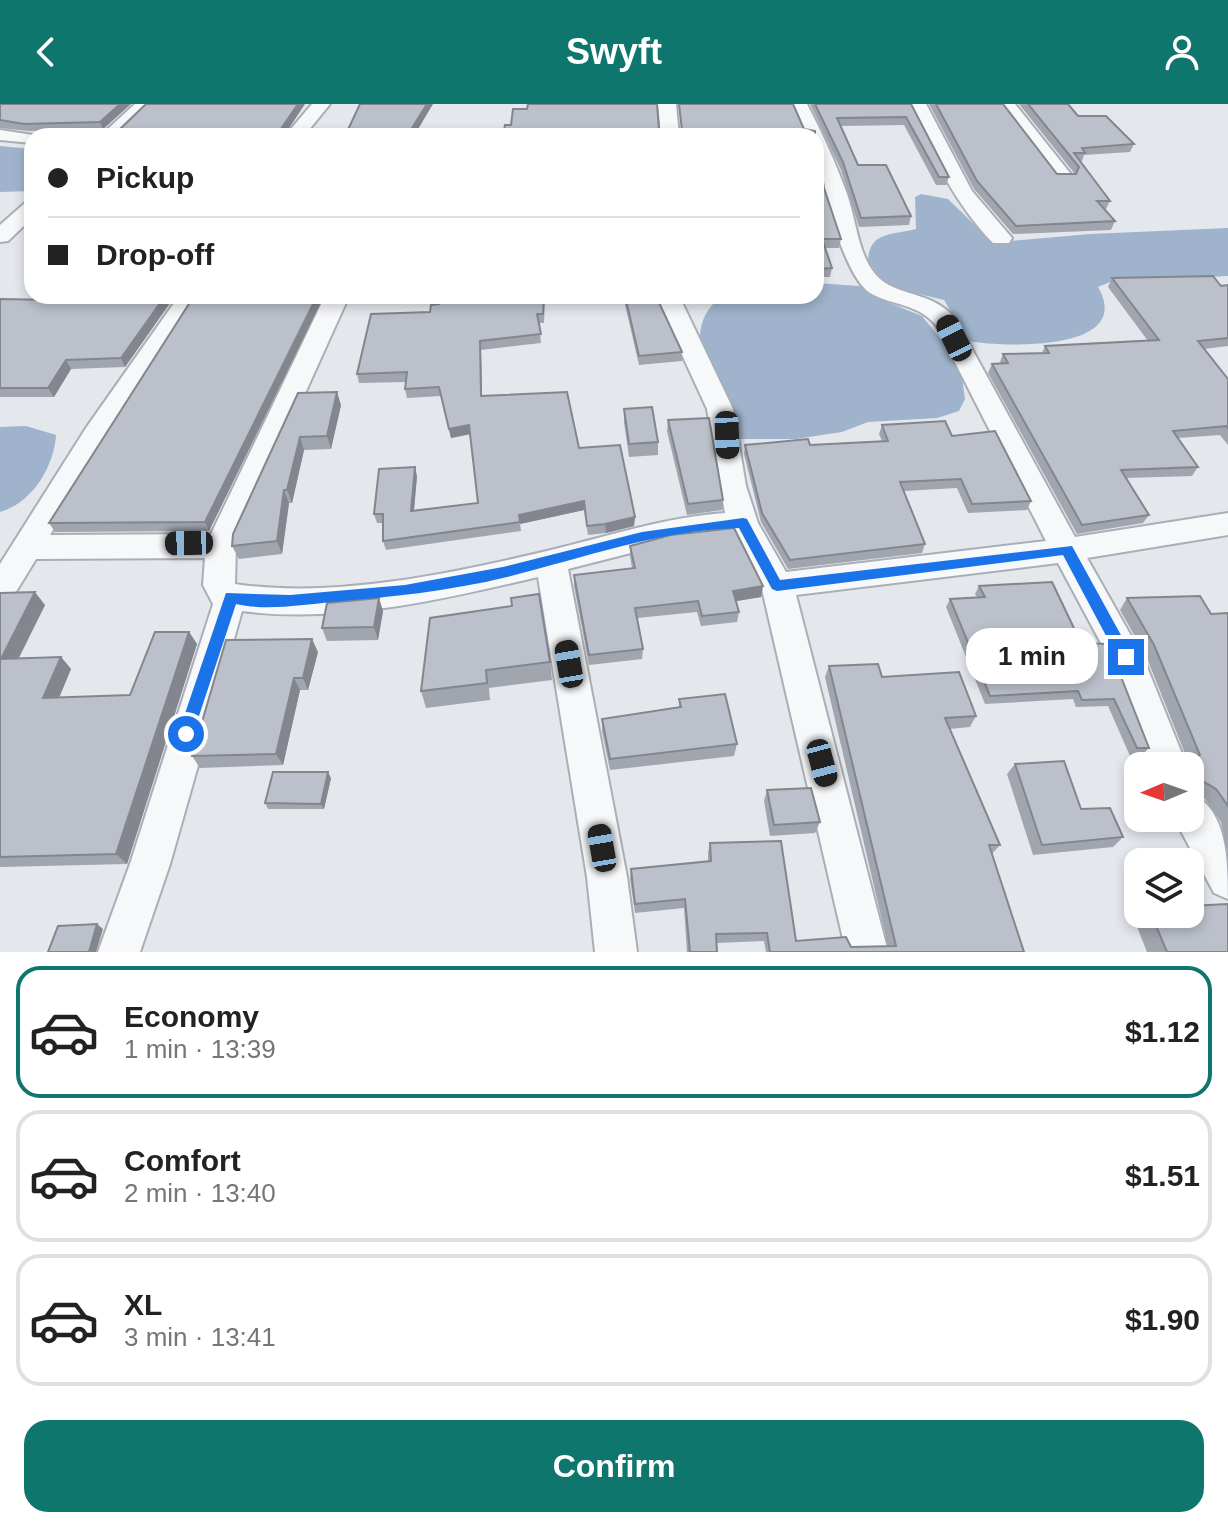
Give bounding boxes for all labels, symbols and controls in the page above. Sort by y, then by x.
icon: back [24,30,68,74]
icon: person [1160,30,1204,74]
text: Swyft [566,31,662,72]
text: Pickup [96,161,194,194]
text: Drop-off [96,238,214,271]
car [933,311,975,365]
car [714,411,740,459]
car [165,531,213,555]
callout: 1 min [966,629,1098,685]
car [553,638,585,690]
route end [1108,639,1144,675]
text: 1 min [998,641,1066,671]
route start [168,716,204,752]
car [804,737,840,789]
north arrow [1124,752,1204,832]
map controls [1124,752,1204,928]
car [586,822,618,874]
button: layers [1124,848,1204,928]
icon: car [28,996,100,1068]
text: Economy [124,1000,259,1033]
text: $1.12 [1125,1015,1200,1048]
text: 1 min · 13:39 [124,1034,276,1064]
icon: car [28,1140,100,1212]
text: Comfort [124,1144,241,1177]
text: $1.51 [1125,1159,1200,1192]
text: 2 min · 13:40 [124,1178,276,1208]
icon: car [28,1284,100,1356]
text: XL [124,1288,162,1321]
text: $1.90 [1125,1303,1200,1336]
text: 3 min · 13:41 [124,1322,276,1352]
button: Confirm [24,1420,1204,1512]

